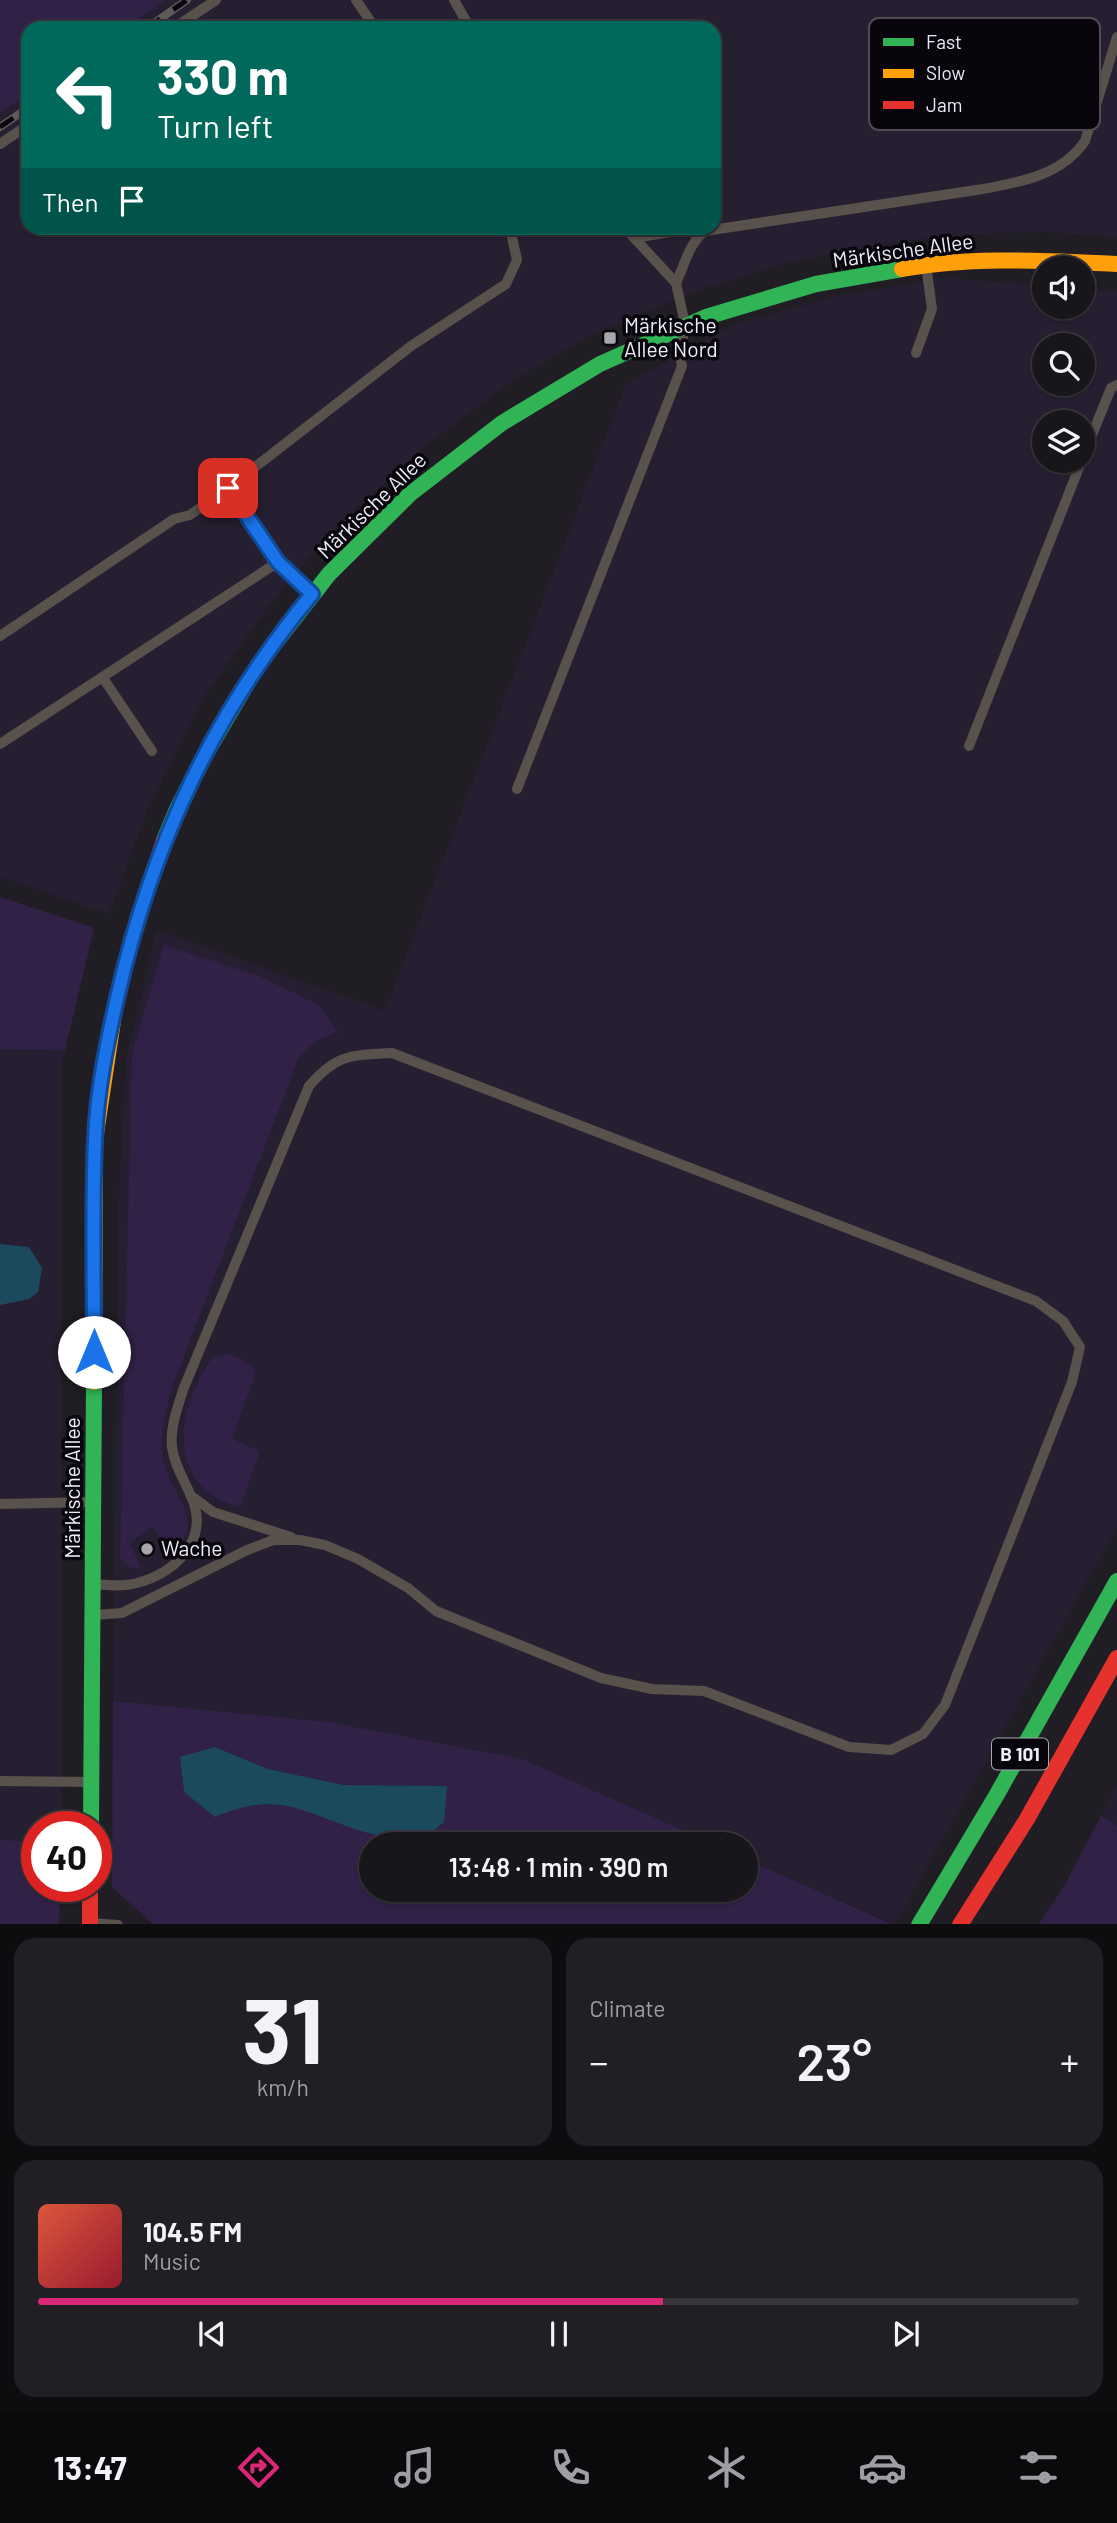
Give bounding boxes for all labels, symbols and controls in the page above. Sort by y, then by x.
legend [869,18,1100,130]
text: Fast [926,30,962,53]
text: 330 m [157,46,289,105]
icon: left [42,49,133,140]
text: Slow [926,61,965,84]
text: Jam [926,93,962,116]
text: Turn left [157,106,274,144]
icon: arrive [113,182,151,220]
text: Then [42,186,99,217]
street label: Märkische Allee [831,227,975,272]
map controls [1032,256,1095,473]
button: sound [1032,256,1095,319]
place label: Märkische Allee Nord [624,312,718,361]
marker: Märkische Allee Nord [602,330,618,346]
button: search [1032,333,1095,396]
button: layers [1032,410,1095,473]
street label: Märkische Allee [311,447,431,563]
pin [198,458,258,518]
icon: arrive [209,469,247,507]
position arrow [57,1315,131,1389]
street label: Märkische Allee [59,1417,84,1559]
place label: Wache [161,1535,222,1560]
marker: Wache [139,1541,155,1557]
road number: B 101 [992,1738,1048,1770]
speed limit sign: 40 [21,1811,112,1902]
text: 13:48 · 1 min · 390 m [449,1851,668,1882]
text: 31 [242,1973,323,2082]
text: Climate [590,1994,666,2022]
text: 23° [797,2029,872,2091]
text: − [590,2038,609,2084]
text: + [1060,2038,1079,2084]
text: km/h [257,2073,309,2101]
text: 104.5 FM [143,2216,242,2247]
text: Music [143,2247,201,2275]
icon: previous [193,2315,231,2353]
icon: pause [540,2315,578,2353]
icon: next [887,2315,925,2353]
icon: directions [234,2443,283,2492]
icon: music [390,2443,439,2492]
icon: phone [546,2443,595,2492]
icon: climate [702,2443,751,2492]
icon: car [858,2443,907,2492]
icon: filters [1014,2443,1063,2492]
text: 13:47 [54,2448,127,2486]

